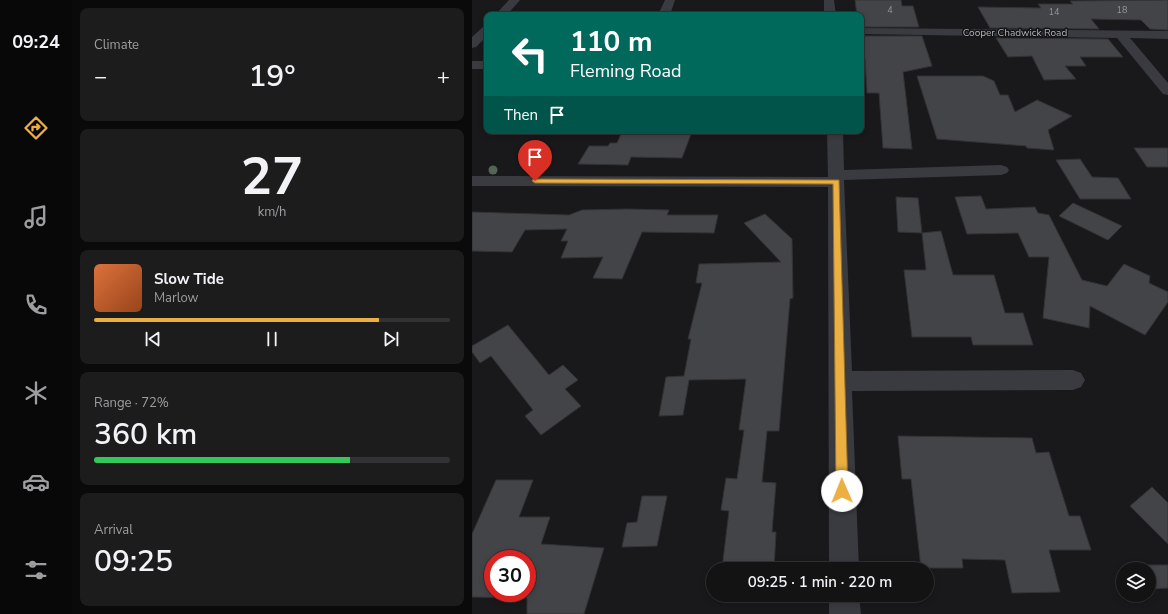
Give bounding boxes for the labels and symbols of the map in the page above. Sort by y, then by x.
house number: 4 [887,4,893,16]
house number: 18 [1117,4,1127,16]
house number: 14 [1049,6,1060,18]
street label: Cooper Chadwick Road [963,26,1067,40]
pin [518,140,552,181]
position arrow [821,470,863,512]
speed limit sign: 30 [484,550,536,602]

